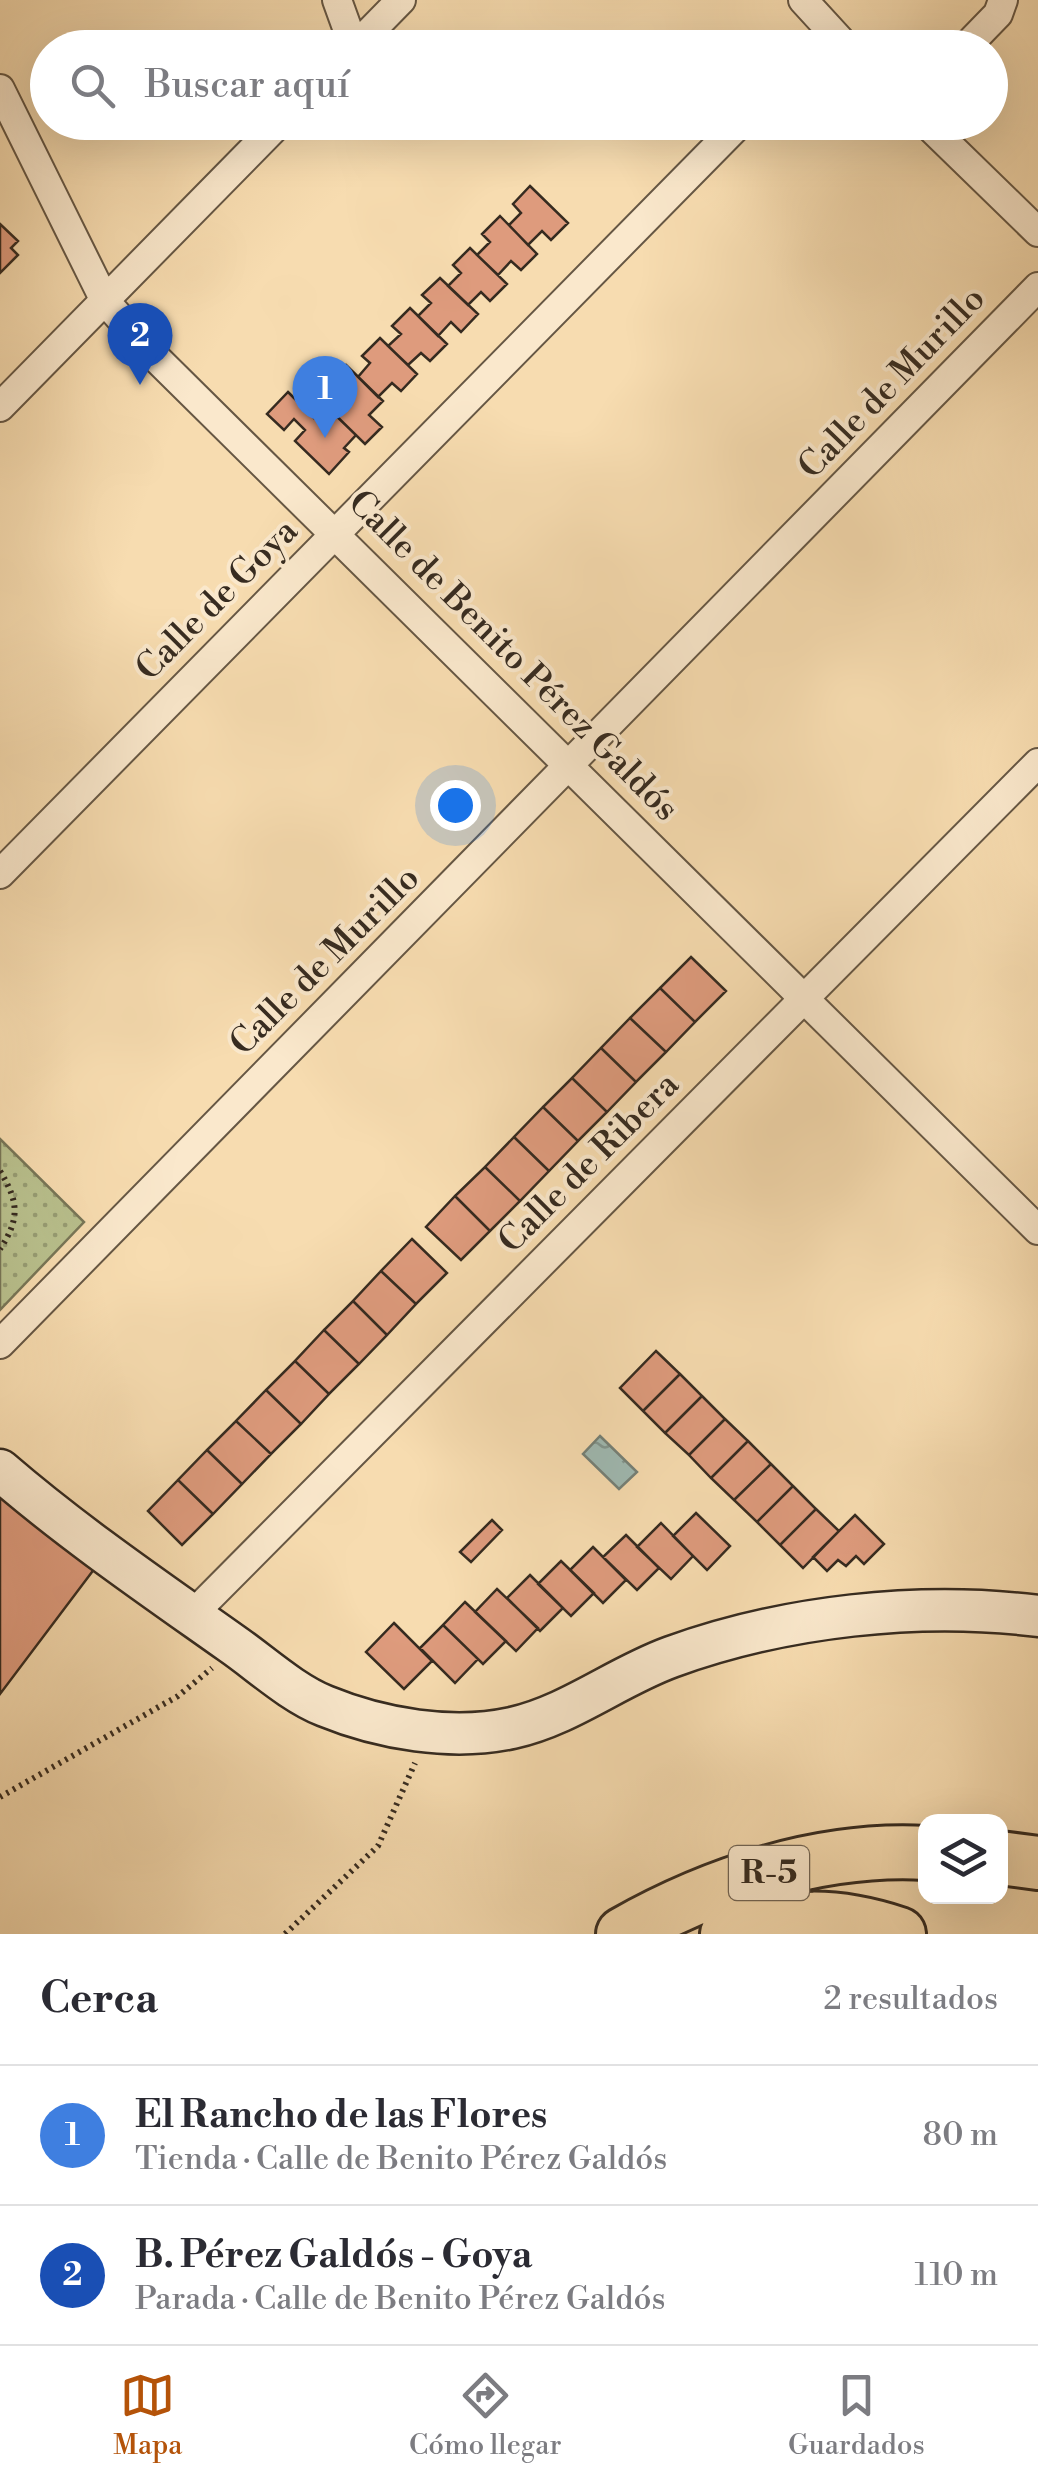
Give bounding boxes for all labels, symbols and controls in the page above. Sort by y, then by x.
search box [30,30,1008,140]
icon: search [65,58,120,113]
text: Buscar aquí [145,62,350,109]
street label: Calle de Murillo [789,278,995,488]
pin: 2 [108,302,172,385]
pin: 1 [292,356,358,438]
street label: Calle de Benito Pérez Galdós [339,482,687,830]
street label: Calle de Goya [127,510,307,690]
your location [430,780,481,831]
street label: Calle de Murillo [221,857,429,1065]
street label: Calle de Ribera [490,1063,689,1262]
map controls [918,1814,1008,1904]
button: layers [918,1814,1008,1904]
road number: R-5 [729,1846,809,1900]
text: Cerca [40,1973,158,2026]
text: 2 resultados [824,1979,998,2019]
text: El Rancho de las Flores [135,2092,547,2139]
text: 1 [65,2115,80,2155]
text: 80 m [923,2115,998,2155]
text: Tienda · Calle de Benito Pérez Galdós [135,2139,667,2179]
text: B. Pérez Galdós - Goya [135,2232,532,2279]
text: 2 [62,2255,83,2295]
text: 110 m [915,2255,998,2295]
text: Parada · Calle de Benito Pérez Galdós [135,2279,666,2319]
tab: Mapa [113,2368,183,2463]
tab: Cómo llegar [409,2368,562,2463]
tab: Guardados [788,2368,925,2463]

